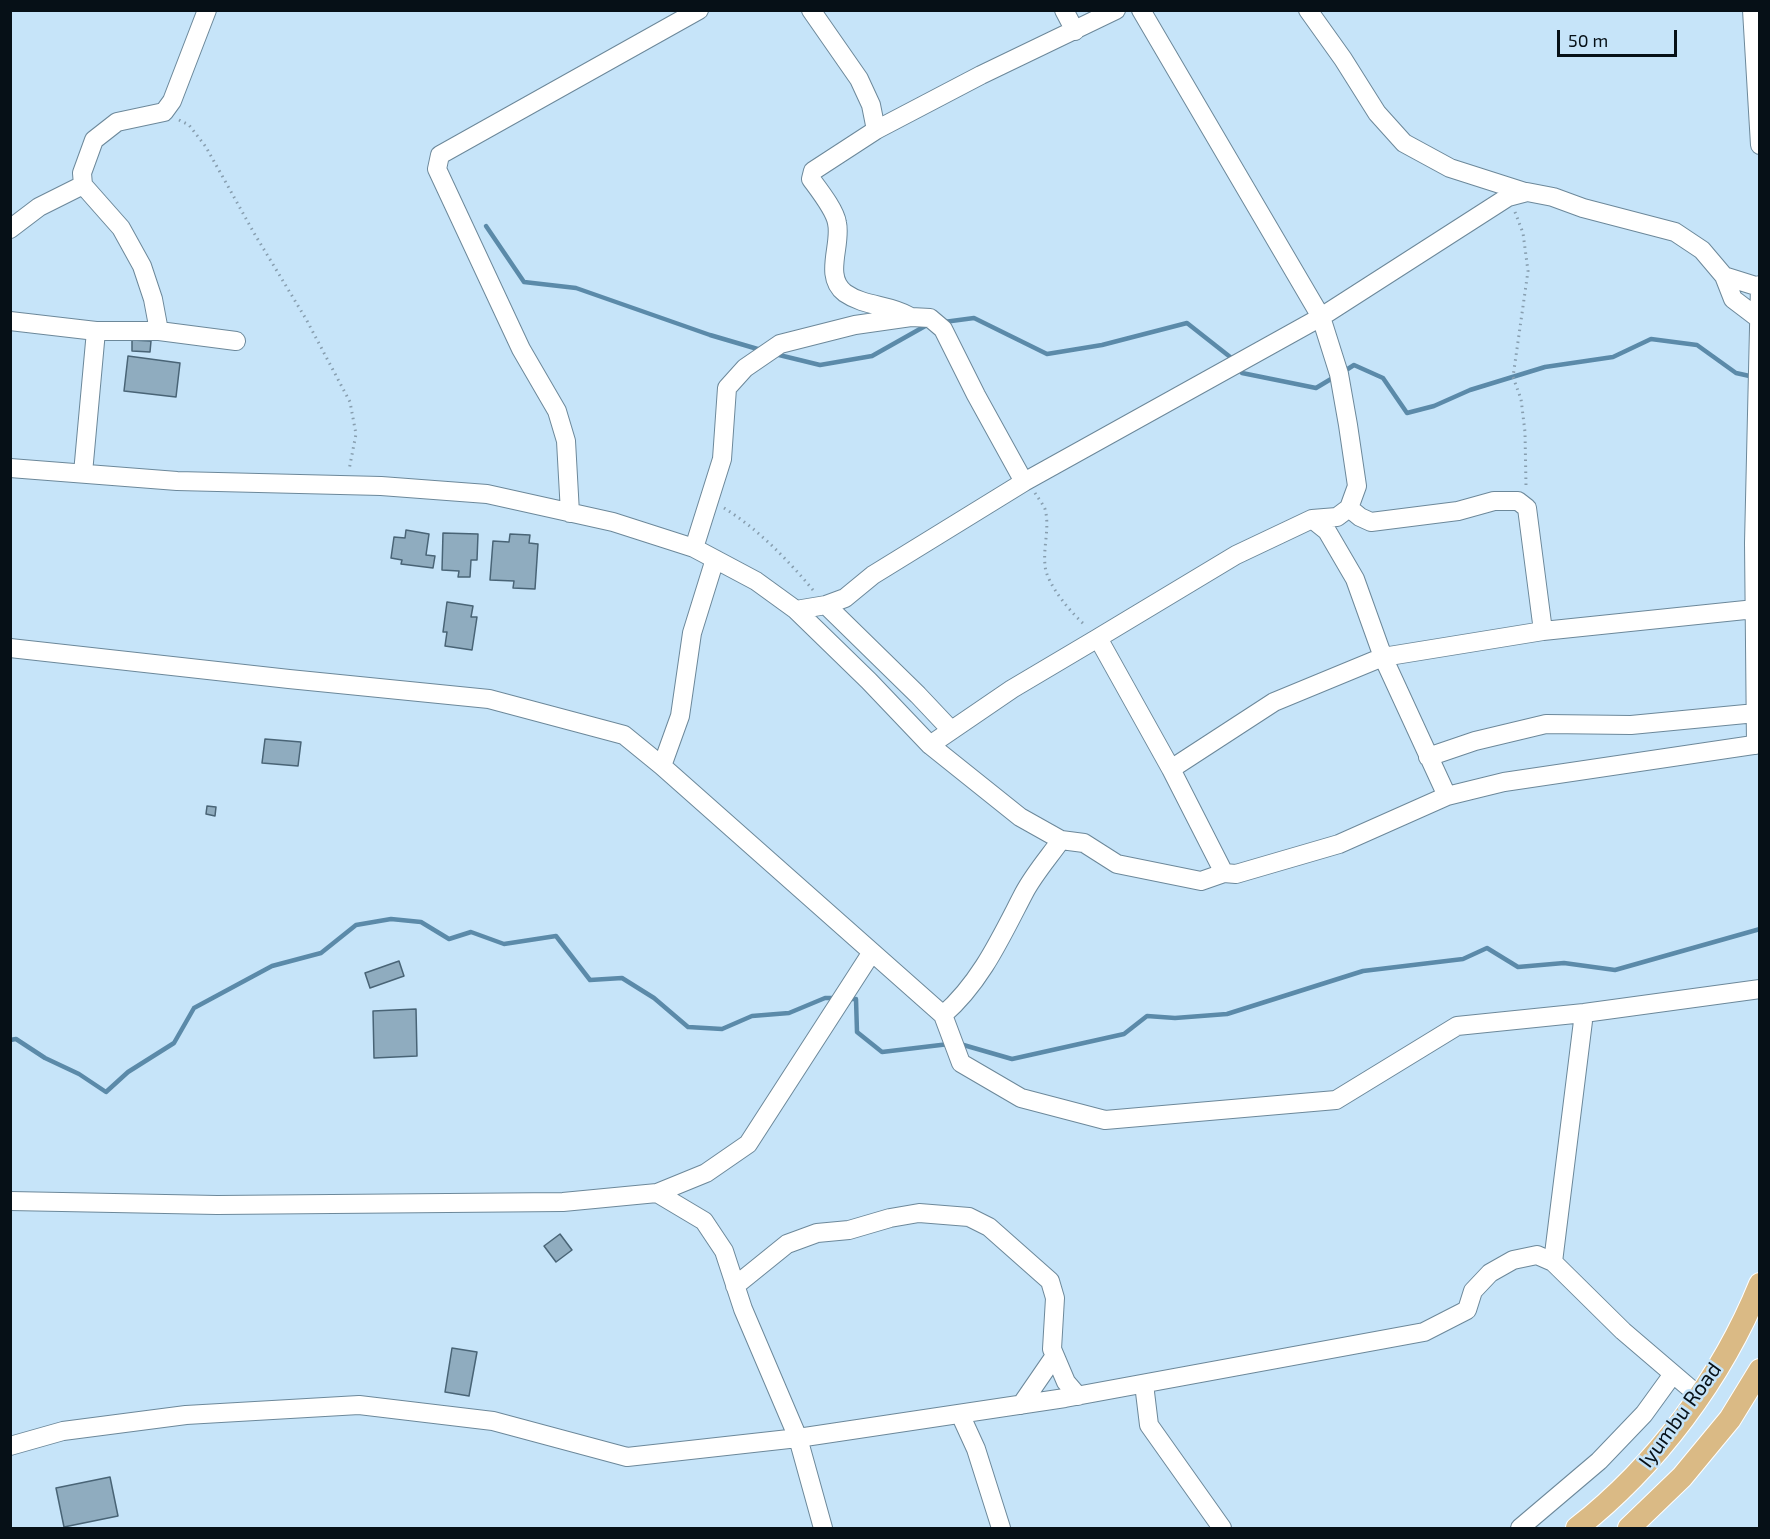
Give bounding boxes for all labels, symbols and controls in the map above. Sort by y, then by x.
scale bar [1560,18,1680,56]
text: 50 m [1568,29,1608,51]
street label: Iyumbu Road [1633,1357,1727,1473]

